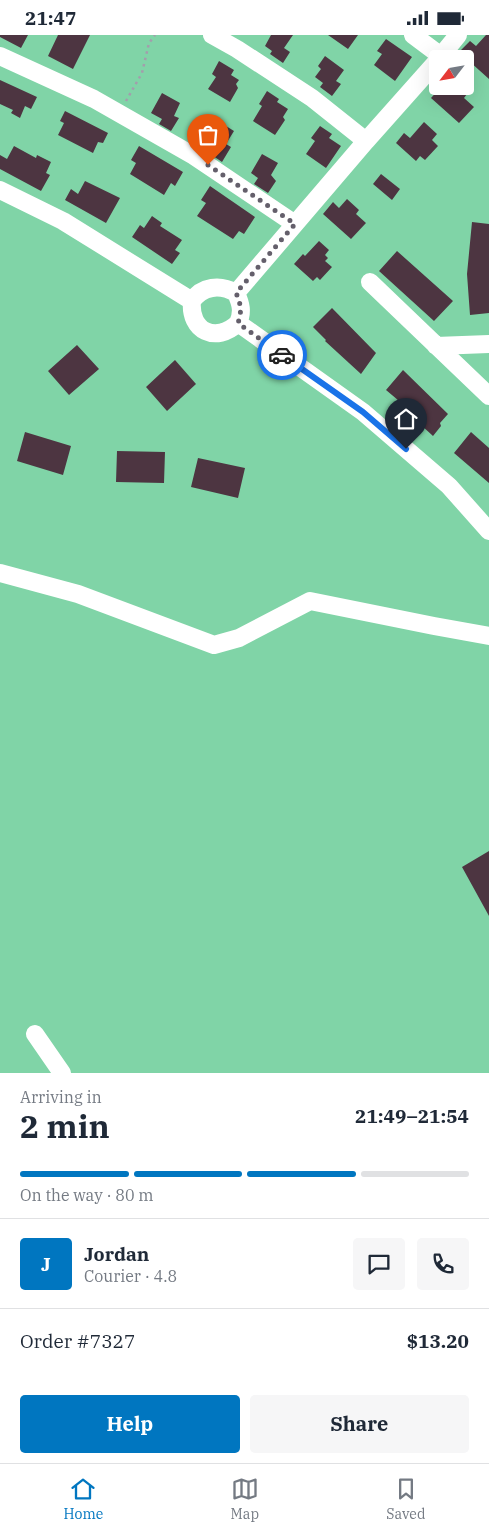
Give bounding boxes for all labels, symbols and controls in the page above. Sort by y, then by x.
text: 21:47 [25,6,76,30]
north arrow [429,50,474,95]
map controls [429,50,474,95]
pin [187,114,229,165]
icon: bag [194,121,222,149]
courier [257,330,307,380]
icon: car [268,341,296,369]
pin [385,398,427,449]
icon: home [392,405,420,433]
text: Arriving in [20,1087,102,1107]
text: 21:49–21:54 [355,1104,469,1128]
text: 2 min [20,1105,110,1147]
text: On the way · 80 m [20,1185,154,1205]
button: chat [353,1238,405,1290]
button: phone [417,1238,469,1290]
text: Jordan [84,1242,149,1266]
text: J [41,1252,51,1276]
text: Courier · 4.8 [84,1266,177,1286]
text: Order #7327 [20,1329,135,1353]
text: $13.20 [407,1329,469,1353]
button: Help [20,1395,240,1453]
button: Share [250,1395,469,1453]
tab: Home [64,1475,103,1523]
tab: Map [231,1475,259,1523]
tab: Saved [386,1475,425,1523]

